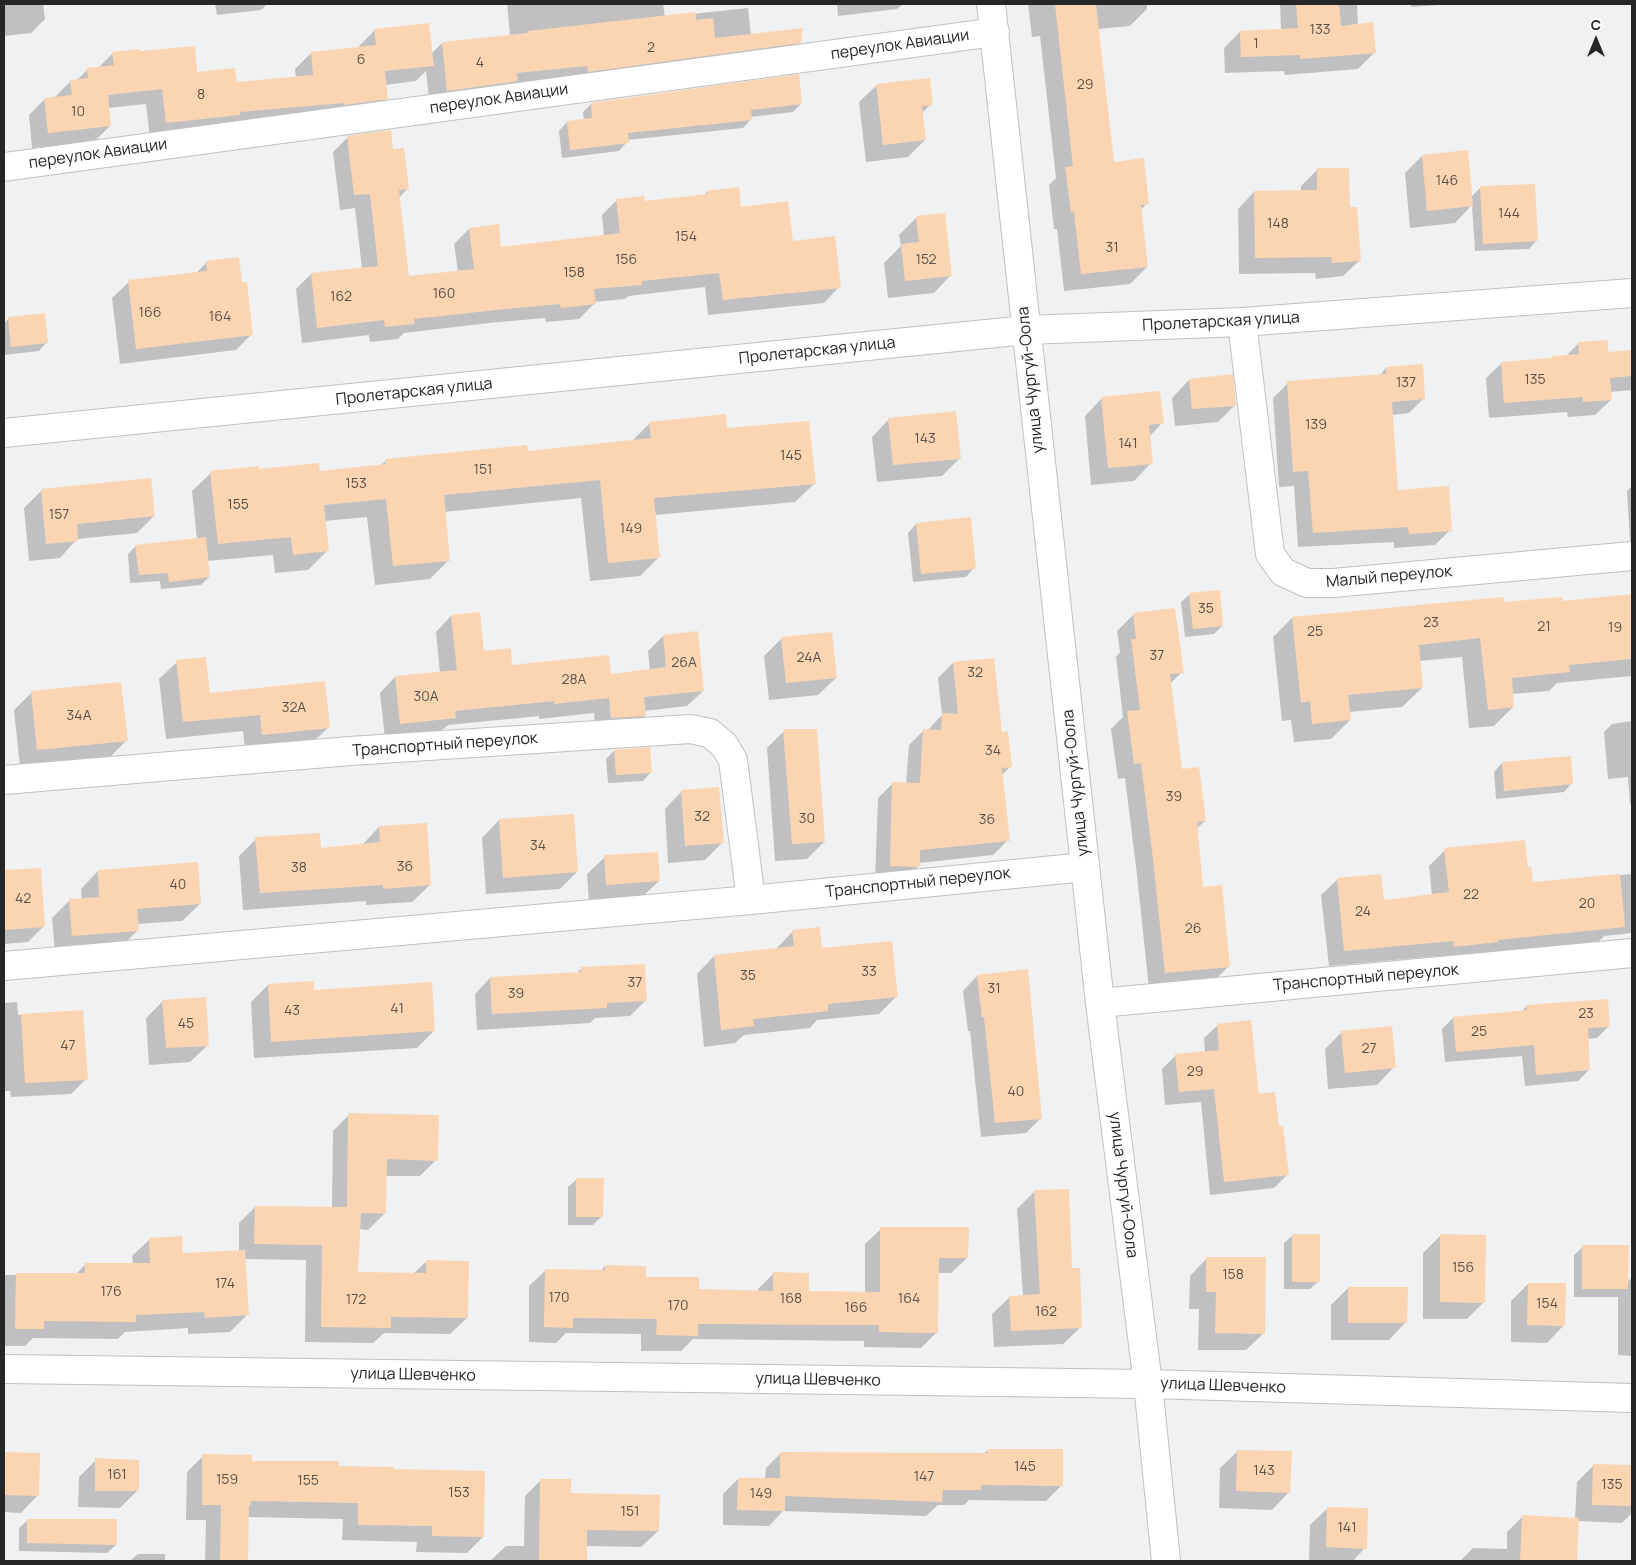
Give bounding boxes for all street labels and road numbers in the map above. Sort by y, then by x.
street label: переулок Авиации [829,26,971,64]
street label: переулок Авиации [428,80,570,118]
street label: переулок Авиации [27,135,169,173]
street label: улица Чургуй-Оола [1014,306,1048,454]
street label: Пролетарская улица [1142,308,1300,336]
street label: Пролетарская улица [738,333,896,369]
street label: Пролетарская улица [335,374,493,410]
street label: Малый переулок [1325,562,1453,592]
street label: улица Чургуй-Оола [1059,709,1093,857]
street label: Транспортный переулок [352,729,538,761]
street label: Транспортный переулок [825,864,1011,902]
street label: Транспортный переулок [1273,960,1459,996]
street label: улица Чургуй-Оола [1104,1111,1142,1259]
street label: улица Шевченко [350,1364,476,1386]
street label: улица Шевченко [755,1369,881,1391]
street label: улица Шевченко [1160,1374,1286,1398]

